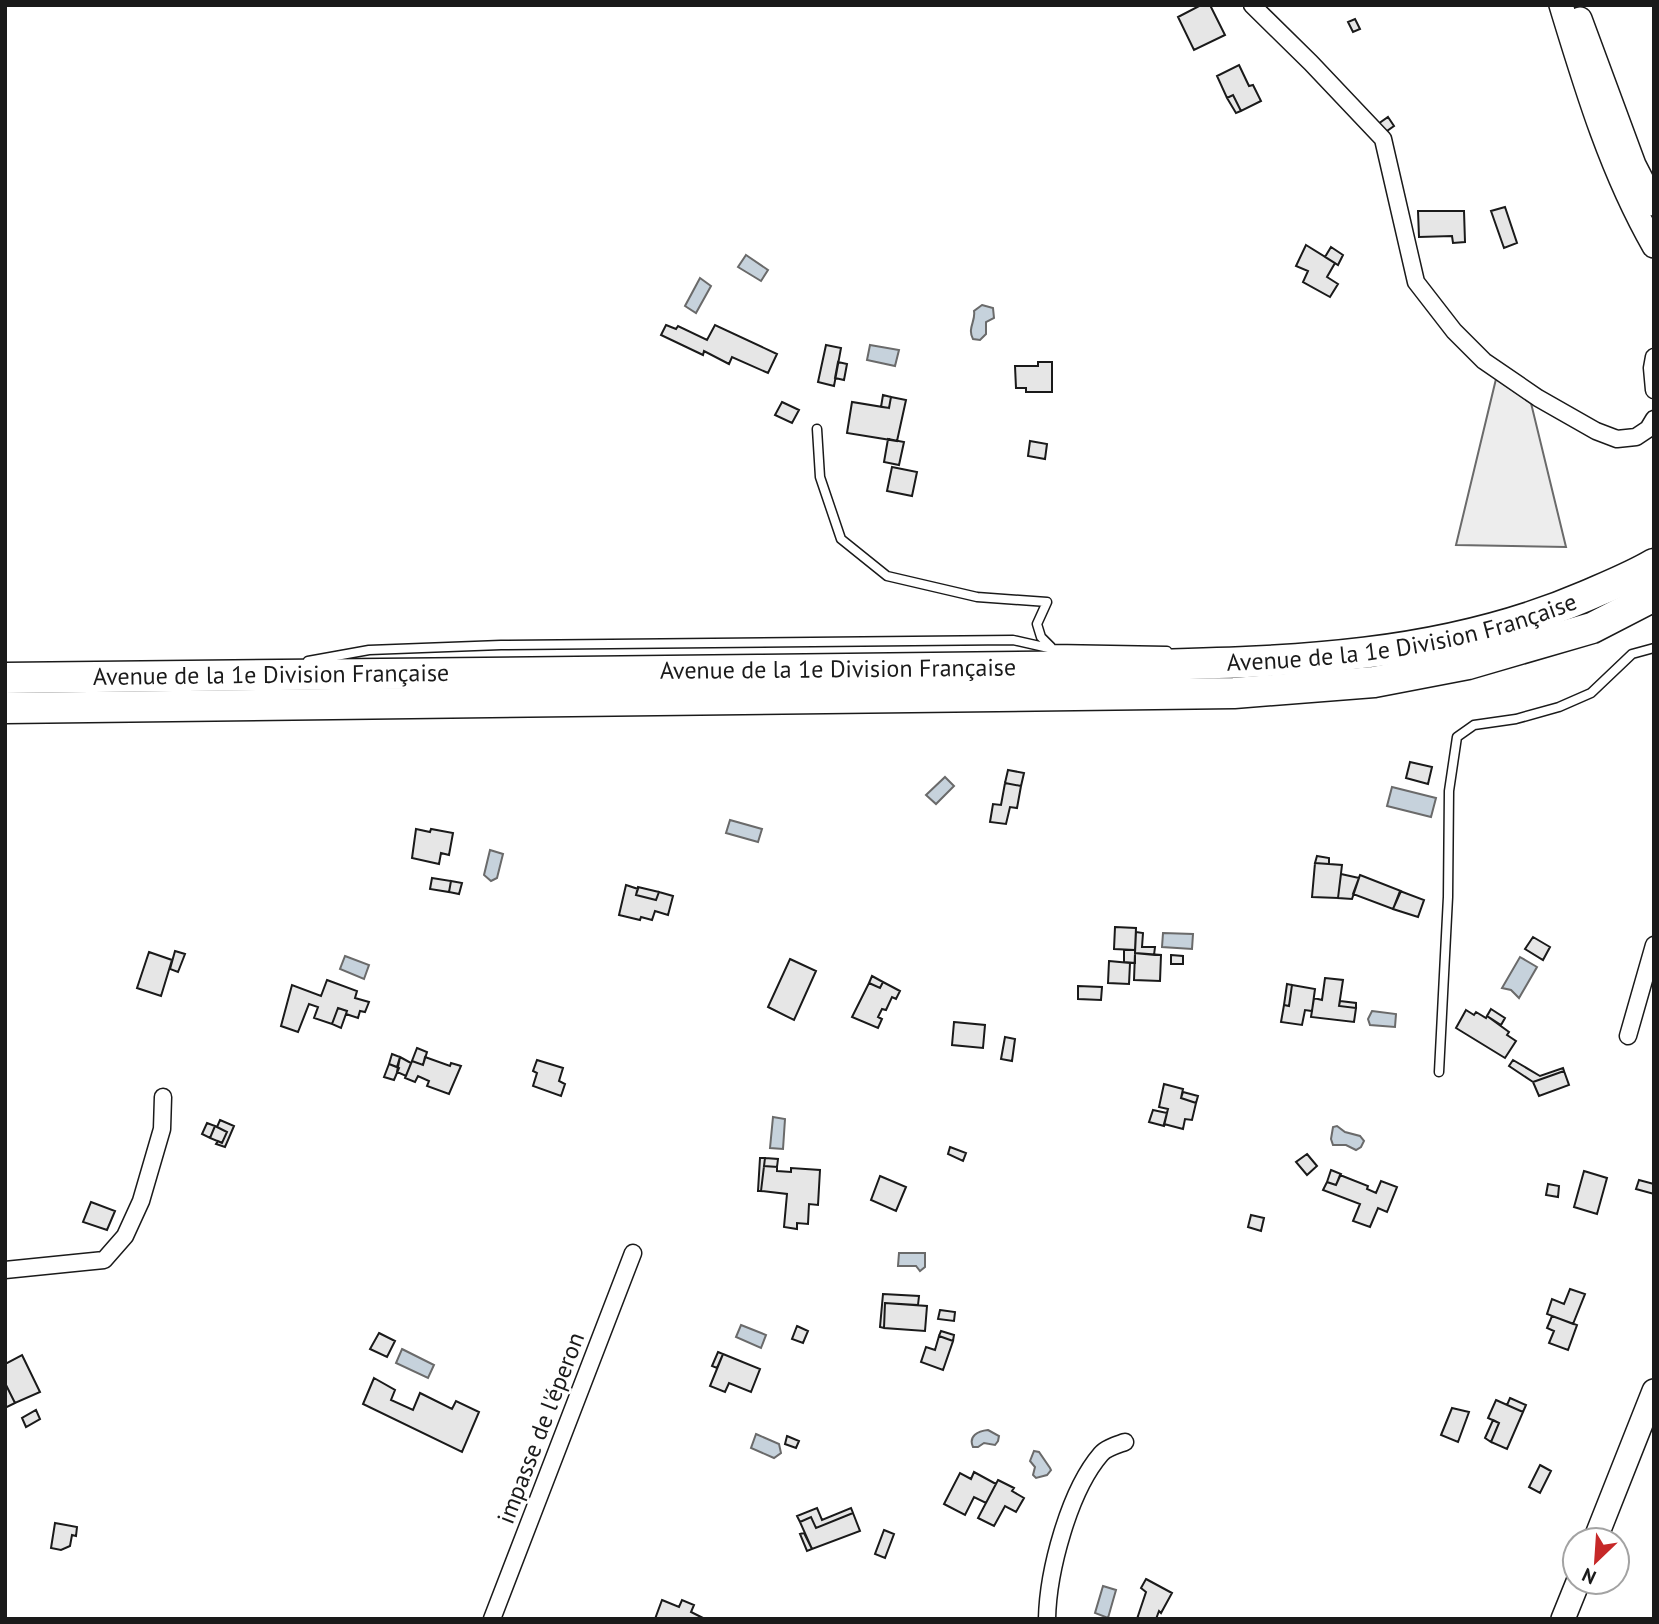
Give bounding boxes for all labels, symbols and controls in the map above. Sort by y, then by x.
street label: Avenue de la 1e Division Française [1226,586,1581,678]
street label: Avenue de la 1e Division Française [660,651,1016,686]
street label: Avenue de la 1e Division Française [93,657,449,692]
street label: impasse de l'éperon [490,1328,591,1528]
north arrow [1561,1526,1631,1596]
text: N [1578,1563,1600,1590]

